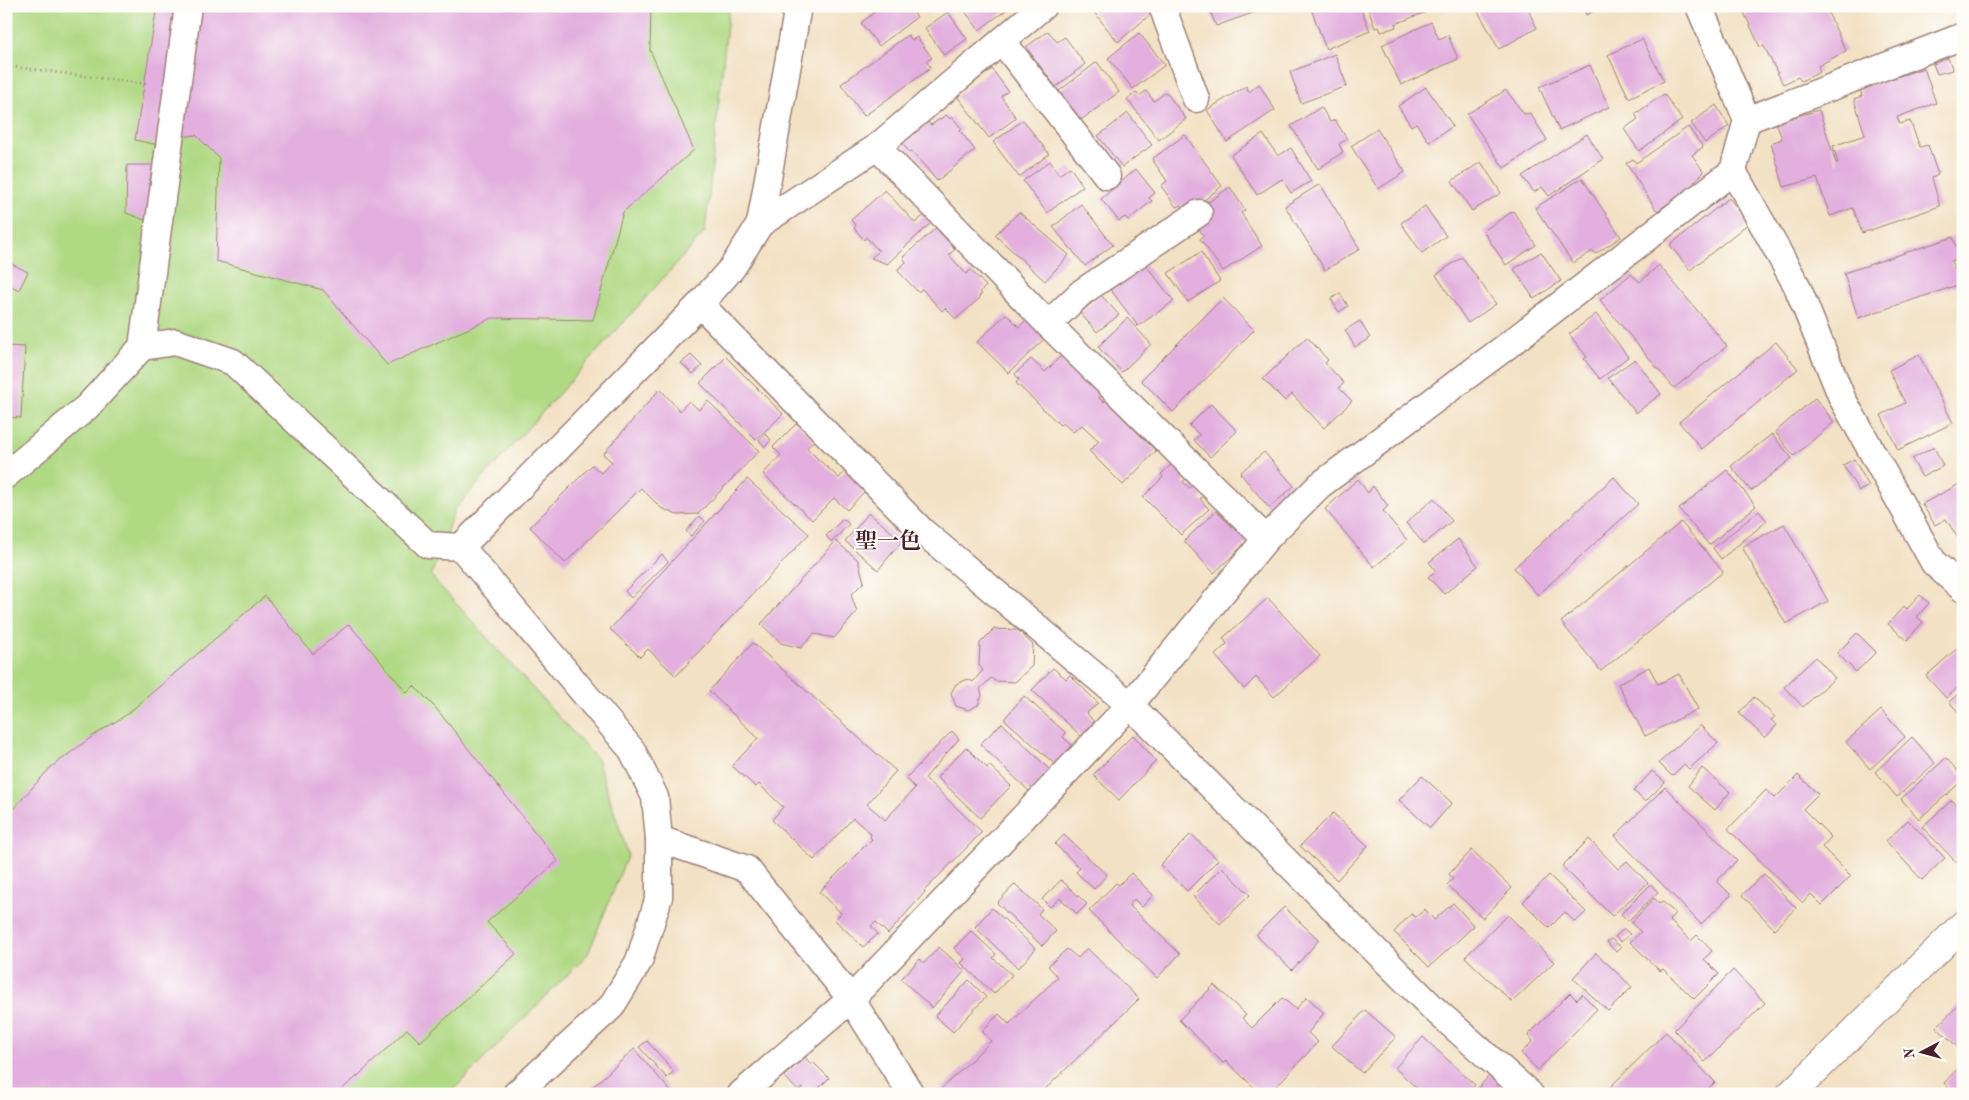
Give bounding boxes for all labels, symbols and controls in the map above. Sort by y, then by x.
district label: 聖一色 [855,529,921,553]
north arrow [1896,1028,1946,1078]
text: N [1903,1047,1918,1059]

